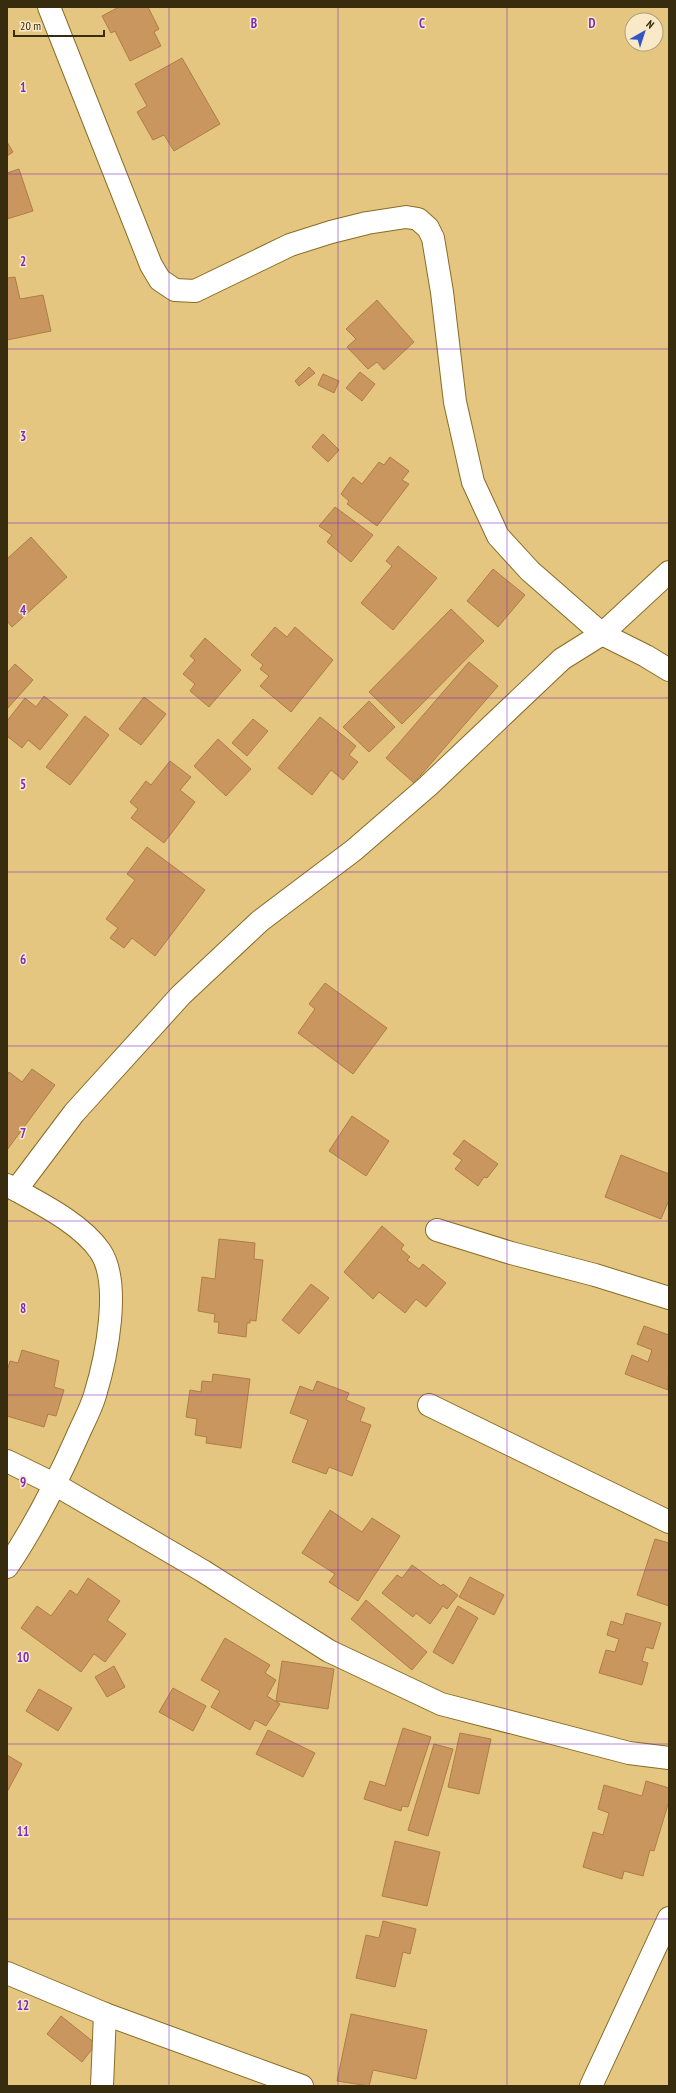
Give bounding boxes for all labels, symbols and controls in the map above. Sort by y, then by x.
scale bar [14,12,104,38]
north arrow [624,12,664,52]
text: B [251,15,257,32]
text: C [419,15,425,32]
text: D [589,15,596,32]
text: N [644,17,657,32]
text: 20 m [20,18,41,33]
text: 1 [20,79,26,96]
text: 2 [20,253,26,270]
text: 3 [20,428,26,445]
text: 4 [20,602,27,619]
text: 5 [20,776,26,793]
text: 6 [20,951,26,968]
text: 7 [20,1125,26,1142]
text: 8 [20,1300,26,1317]
text: 9 [20,1474,26,1491]
text: 10 [17,1649,29,1666]
text: 11 [17,1823,29,1840]
text: 12 [17,1997,29,2014]

